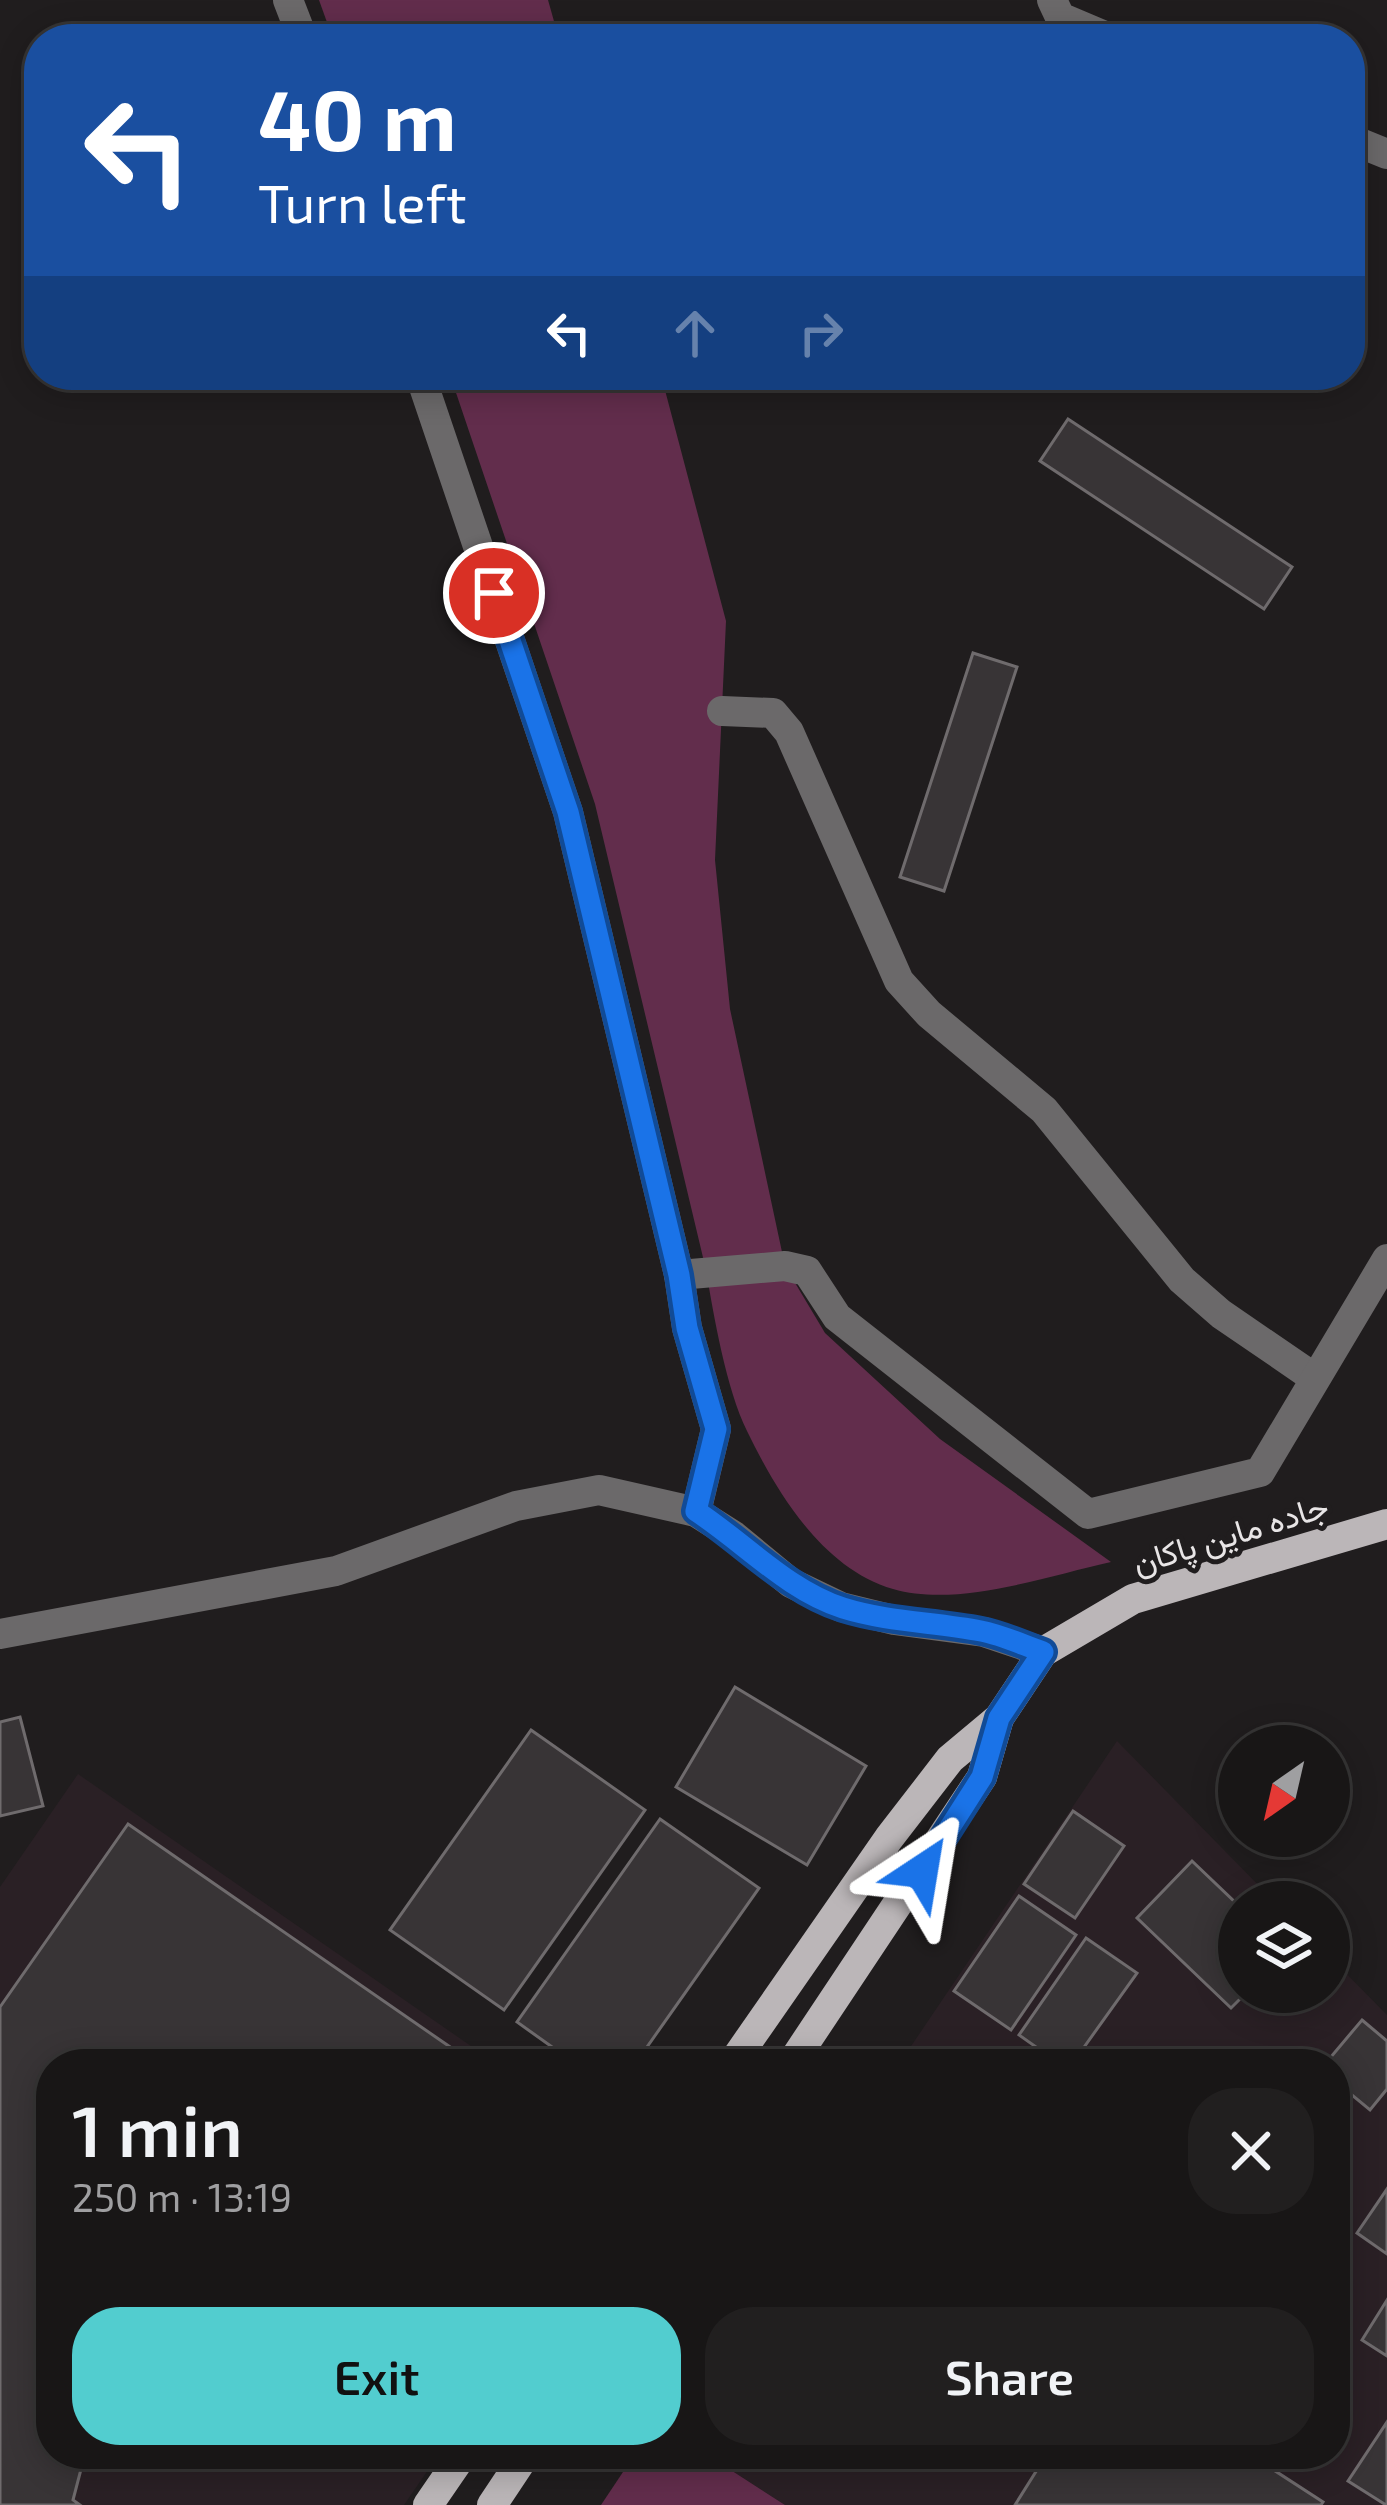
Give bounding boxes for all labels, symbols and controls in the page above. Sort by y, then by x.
text: 40 m [258,67,457,168]
icon: left [60,72,216,228]
text: Turn left [258,169,467,234]
icon: left [536,300,602,366]
icon: ahead [662,300,728,366]
icon: right [788,300,854,366]
pin [443,542,545,644]
icon: arrive [461,560,527,626]
street label: جاده ماین پاکان [1127,1484,1334,1586]
north arrow [1218,1725,1350,1857]
map controls [1218,1725,1350,2013]
position arrow [859,1808,985,1934]
button: layers [1218,1881,1350,2013]
text: 1 min [72,2085,243,2171]
button: close [1188,2088,1314,2214]
text: 250 m · 13:19 [72,2173,292,2220]
button: Exit [72,2307,681,2445]
button: Share [705,2307,1314,2445]

